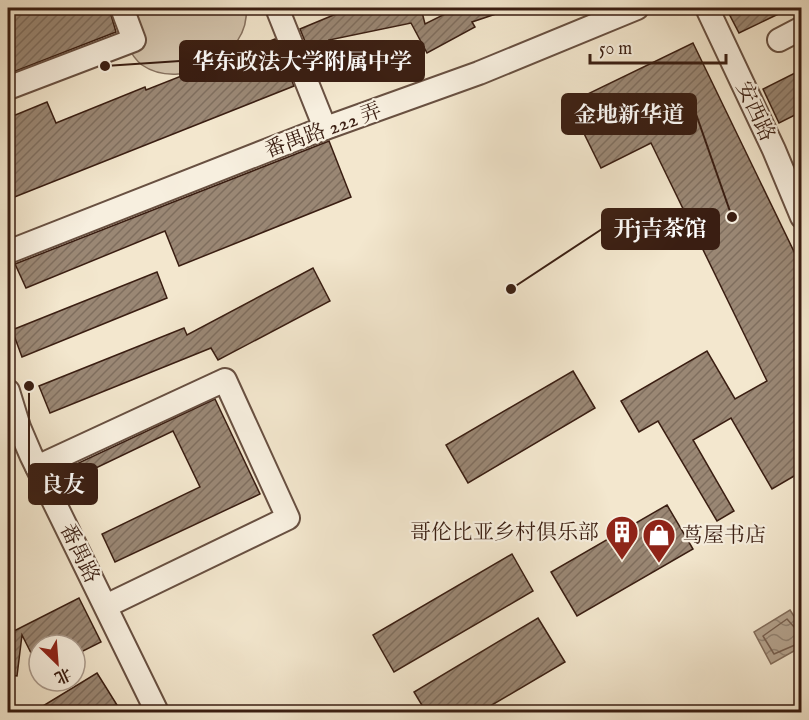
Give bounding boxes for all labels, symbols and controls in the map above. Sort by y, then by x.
scale bar [590,27,726,65]
text: 50 m [599,38,632,61]
callout: 华东政法大学附属中学 [180,41,424,81]
text: 华东政法大学附属中学 [192,49,412,77]
street label: 安西路 [729,77,780,146]
callout: 金地新华道 [562,94,696,134]
street label: 番禺路 222 弄 [261,98,386,165]
text: 金地新华道 [574,102,684,130]
callout: 开j吉茶馆 [602,209,719,249]
text: 开j吉茶馆 [613,216,707,244]
callout: 良友 [29,464,97,504]
text: 良友 [41,472,85,500]
building icon: 哥伦比亚乡村俱乐部 [604,514,640,561]
shop icon: 茑屋书店 [641,517,677,564]
street label: 番禺路 [53,519,105,588]
place label: 哥伦比亚乡村俱乐部 [410,520,599,547]
place label: 茑屋书店 [682,523,766,550]
north arrow [27,633,87,693]
text: 北 [51,662,74,687]

